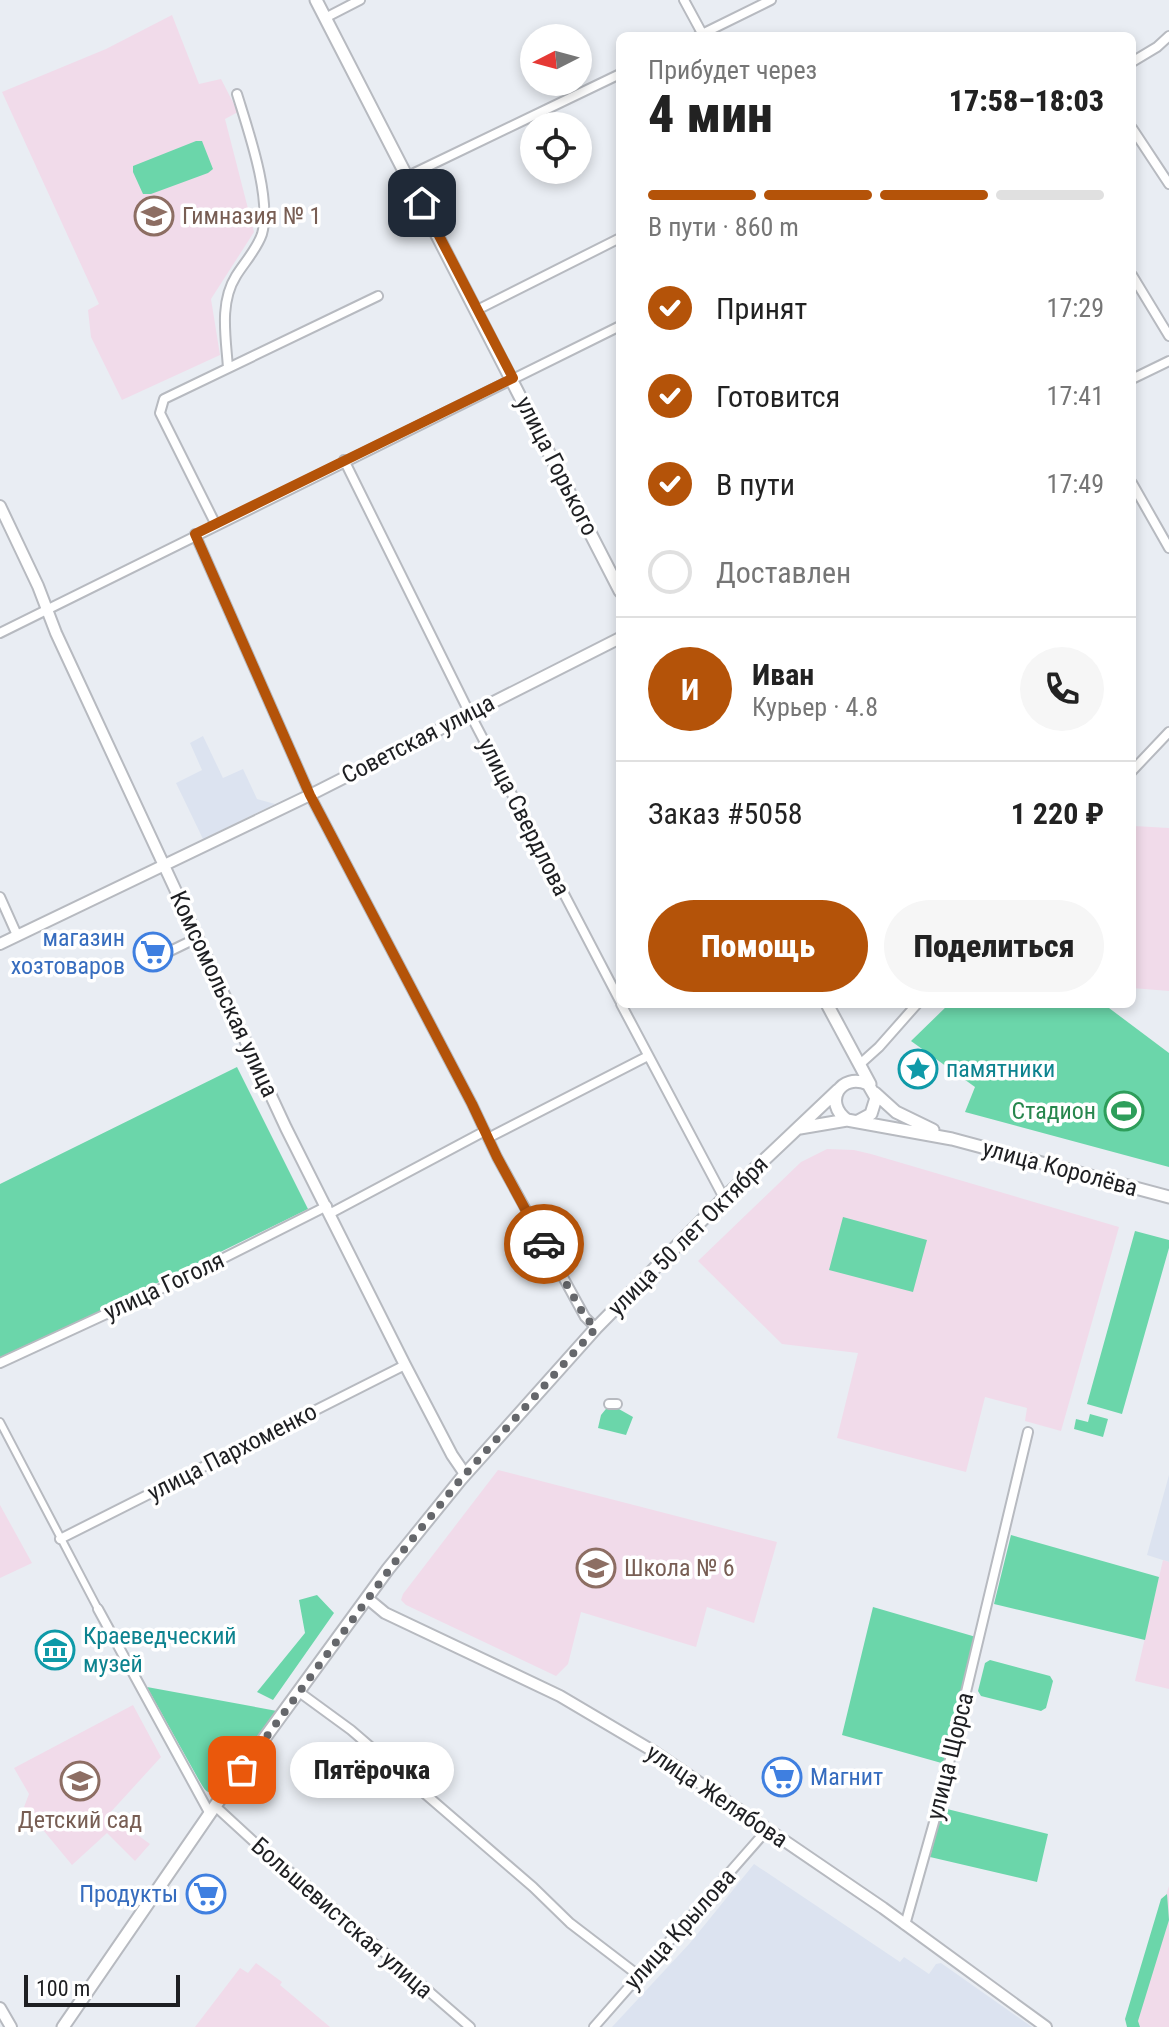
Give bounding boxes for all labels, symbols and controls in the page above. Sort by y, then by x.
north arrow [520,24,592,96]
map controls [520,24,592,184]
text: Прибудет через [648,55,817,85]
text: 17:58–18:03 [949,83,1104,118]
text: 4 мин [648,84,773,145]
button: locate [520,112,592,184]
pin [388,169,456,237]
icon: home [400,181,444,225]
school or university icon: Гимназия № 1 [133,195,175,237]
place label: Гимназия № 1 [182,202,321,230]
text: В пути · 860 m [648,212,799,242]
icon: check [648,286,692,330]
text: Принят [716,291,807,326]
text: 17:29 [1047,293,1104,323]
icon: check [648,374,692,418]
text: Готовится [716,379,840,414]
text: 17:41 [1047,381,1104,411]
street label: улица Горького [510,392,604,540]
icon: check [648,462,692,506]
text: В пути [716,467,795,502]
text: 17:49 [1047,469,1104,499]
text: Доставлен [716,555,851,590]
button: phone [1020,647,1104,731]
text: Иван [752,657,814,692]
text: И [681,672,699,707]
street label: Советская улица [337,689,499,789]
text: Курьер · 4.8 [752,692,878,722]
street label: улица Свердлова [472,734,576,900]
text: Заказ #5058 [648,796,803,831]
text: 1 220 ₽ [1011,796,1104,831]
street label: Комсомольская улица [164,886,284,1102]
button: Помощь [648,900,868,992]
button: Поделиться [884,900,1104,992]
place label: магазин хозтоваров [11,924,125,980]
supermarket icon: магазин хозтоваров [132,931,174,973]
place icon: памятники [897,1048,939,1090]
place label: памятники [946,1055,1055,1083]
sports icon: Стадион [1103,1090,1145,1132]
place label: Стадион [1012,1097,1096,1125]
street label: улица Королёва [979,1134,1141,1202]
street label: улица 50 лет Октября [602,1150,774,1322]
courier [504,1204,584,1284]
icon: car [522,1222,566,1266]
street label: улица Гоголя [99,1246,229,1326]
street label: улица Пархоменко [143,1397,321,1507]
school or university icon: Школа № 6 [575,1547,617,1589]
place label: Школа № 6 [624,1554,735,1582]
place label: Краеведческий музей [83,1622,237,1678]
museum icon: Краеведческий музей [34,1629,76,1671]
street label: улица Щорса [921,1689,979,1823]
pin [208,1736,276,1804]
street label: улица Желябова [641,1738,793,1854]
callout: Пятёрочка [290,1742,454,1798]
icon: bag [220,1748,264,1792]
text: Пятёрочка [314,1755,430,1785]
supermarket icon: Магнит [761,1756,803,1798]
school or university icon: Детский сад [59,1760,101,1802]
place label: Магнит [810,1763,883,1791]
place label: Детский сад [18,1806,142,1834]
street label: Большевистская улица [246,1832,438,2004]
street label: улица Крылова [618,1863,742,1995]
supermarket icon: Продукты [185,1873,227,1915]
place label: Продукты [79,1880,178,1908]
scale bar [24,1971,180,2007]
text: 100 m [36,1976,90,2001]

